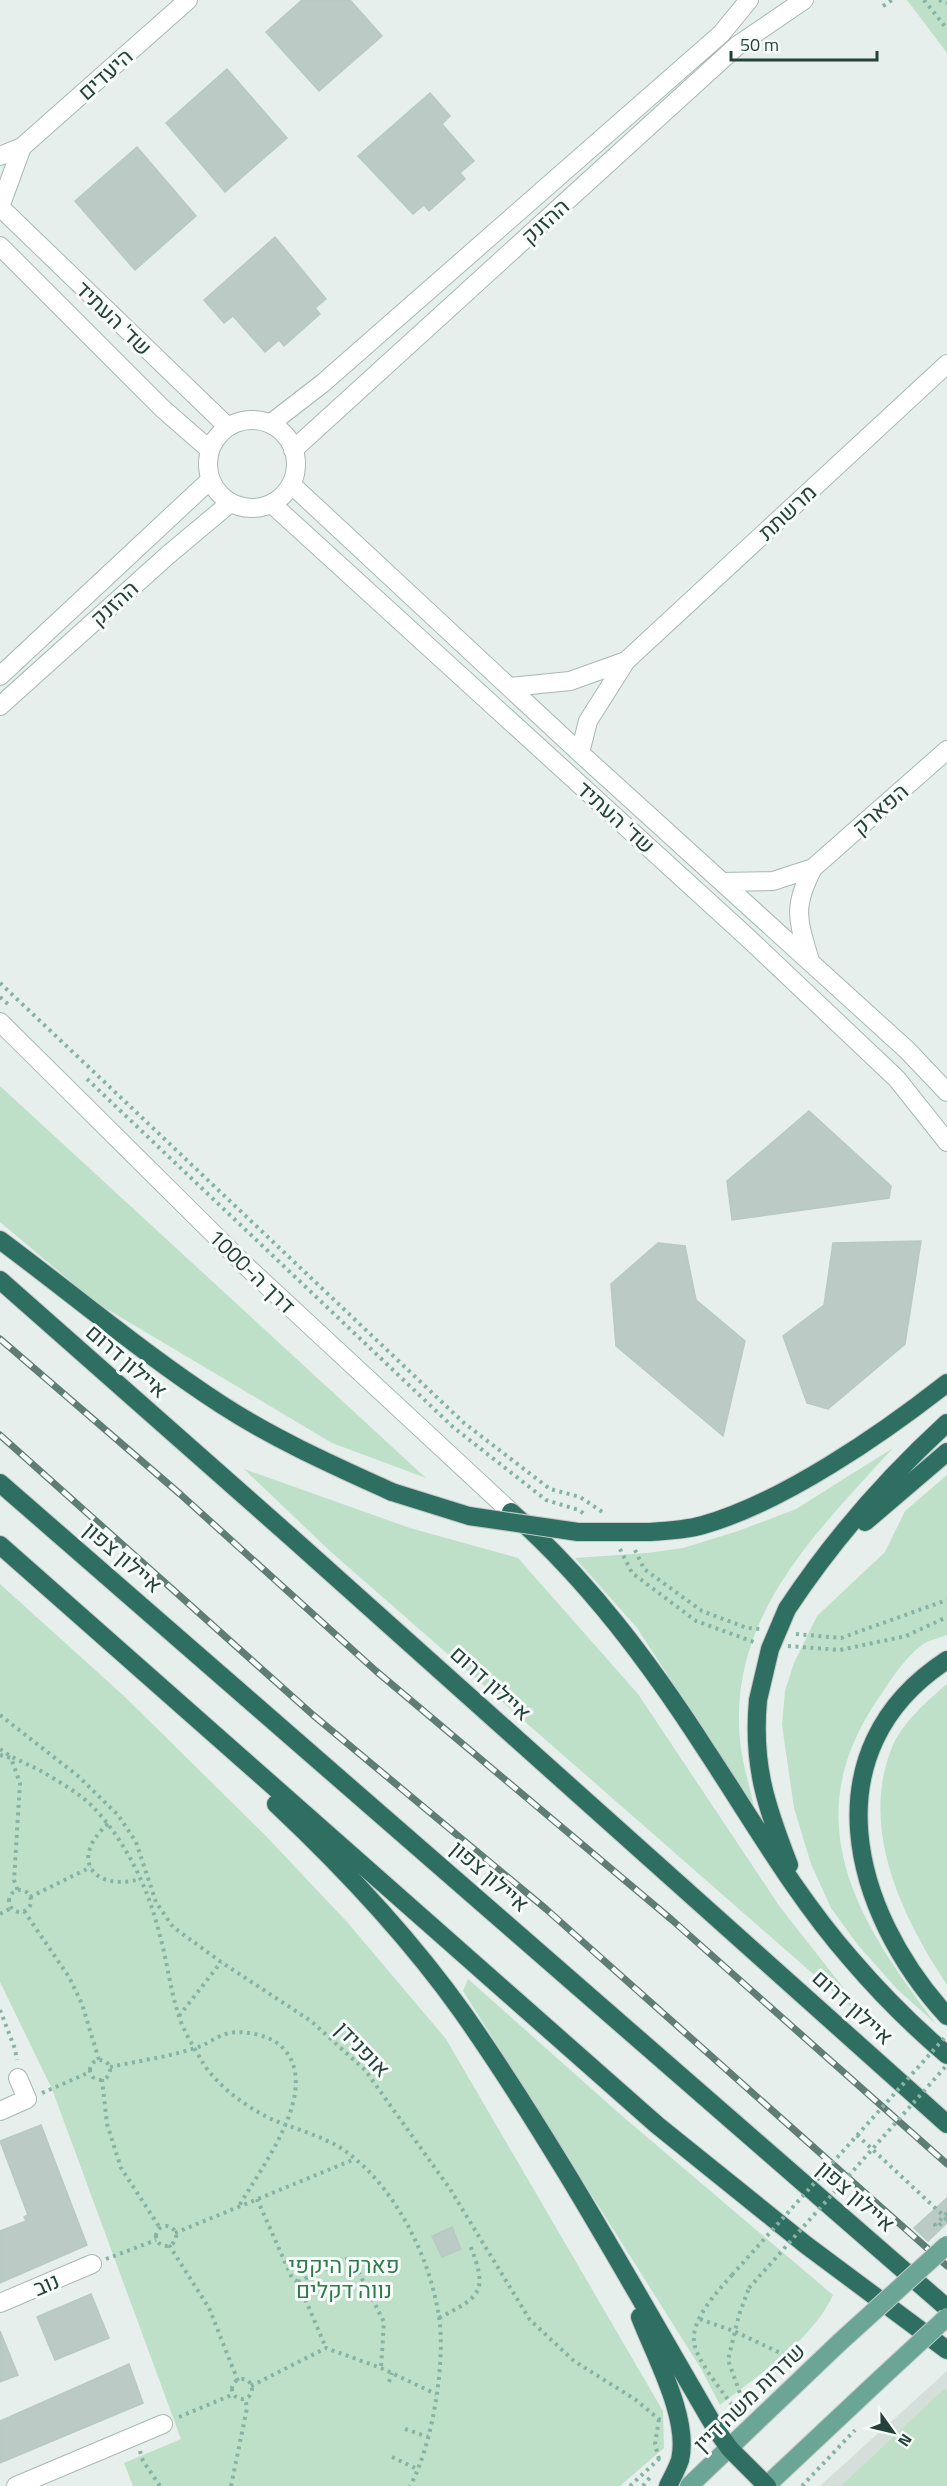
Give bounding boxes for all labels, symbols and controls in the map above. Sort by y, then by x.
scale bar [731,24,876,62]
text: 50 m [740,31,779,58]
street label: היעדים [70,40,140,108]
street label: ההזנק [513,190,577,252]
street label: שד' העתיד [68,272,160,364]
street label: מרשתת [750,476,824,548]
street label: ההזנק [82,572,146,634]
street label: שד' העתיד [569,772,663,862]
street label: הפארק [844,775,916,843]
street label: דרך ה-1000 [201,1221,303,1321]
street label: איילון דרום [78,1316,176,1406]
street label: איילון צפון [76,1513,170,1601]
street label: איילון דרום [443,1637,539,1729]
street label: איילון צפון [443,1832,537,1920]
street label: איילון דרום [805,1961,901,2053]
street label: אופנידן [328,2013,398,2085]
street label: איילון צפון [809,2152,903,2240]
park label: פארק היקפי נווה דקלים [289,2248,399,2307]
street label: נוב [27,2263,65,2305]
street label: שדרות משה דיין [685,2334,813,2460]
north arrow [863,2402,923,2462]
text: N [892,2429,918,2452]

